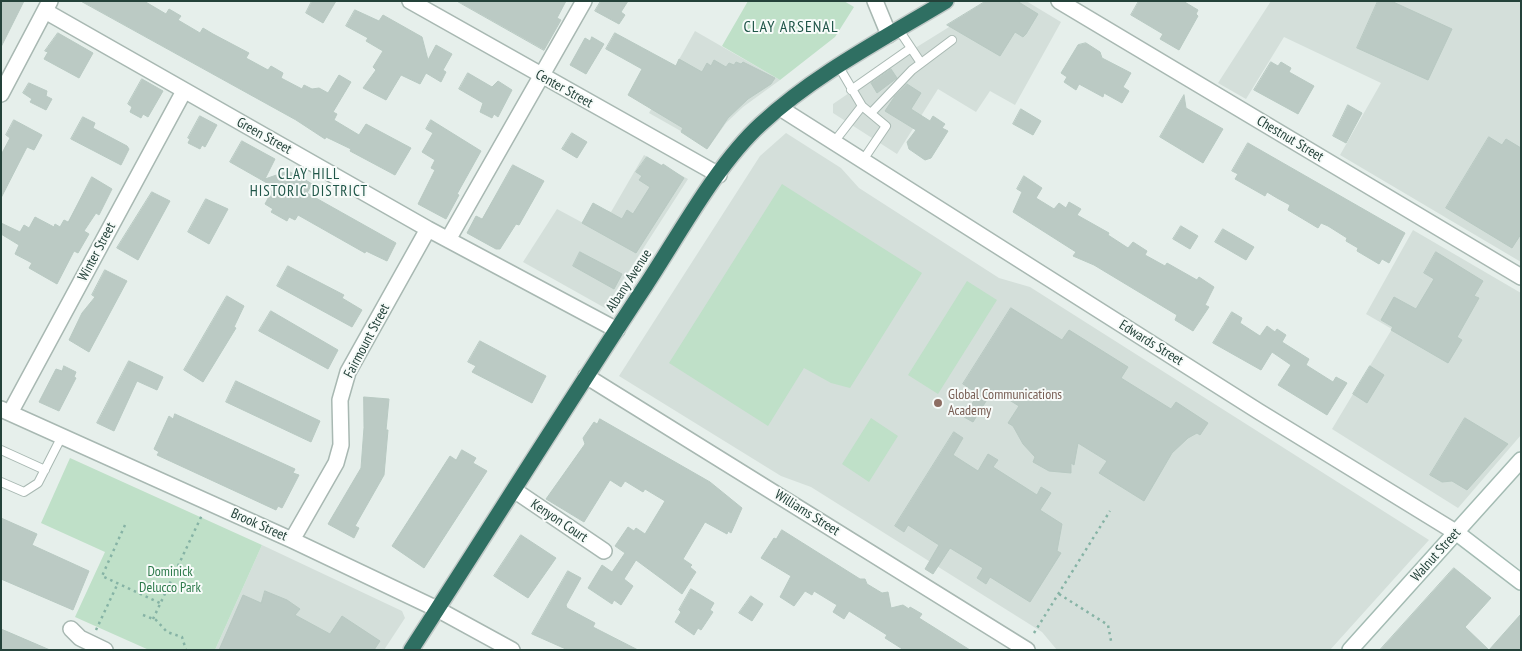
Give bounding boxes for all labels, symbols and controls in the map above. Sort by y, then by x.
district label: CLAY ARSENAL [742,17,840,37]
street label: Center Street [532,66,596,112]
street label: Chestnut Street [1254,112,1326,166]
street label: Green Street [234,114,294,158]
district label: CLAY HILL HISTORIC DISTRICT [248,166,370,201]
street label: Winter Street [75,220,119,284]
street label: Albany Avenue [603,247,655,315]
street label: Fairmount Street [340,301,394,381]
street label: Edwards Street [1116,317,1186,369]
place label: Global Communications Academy [948,387,1062,420]
marker: Global Communications Academy [932,397,944,409]
street label: Williams Street [771,486,843,540]
street label: Kenyon Court [527,496,591,546]
street label: Brook Street [228,505,290,545]
street label: Walnut Street [1408,525,1464,585]
park label: Dominick Delucco Park [139,564,201,596]

